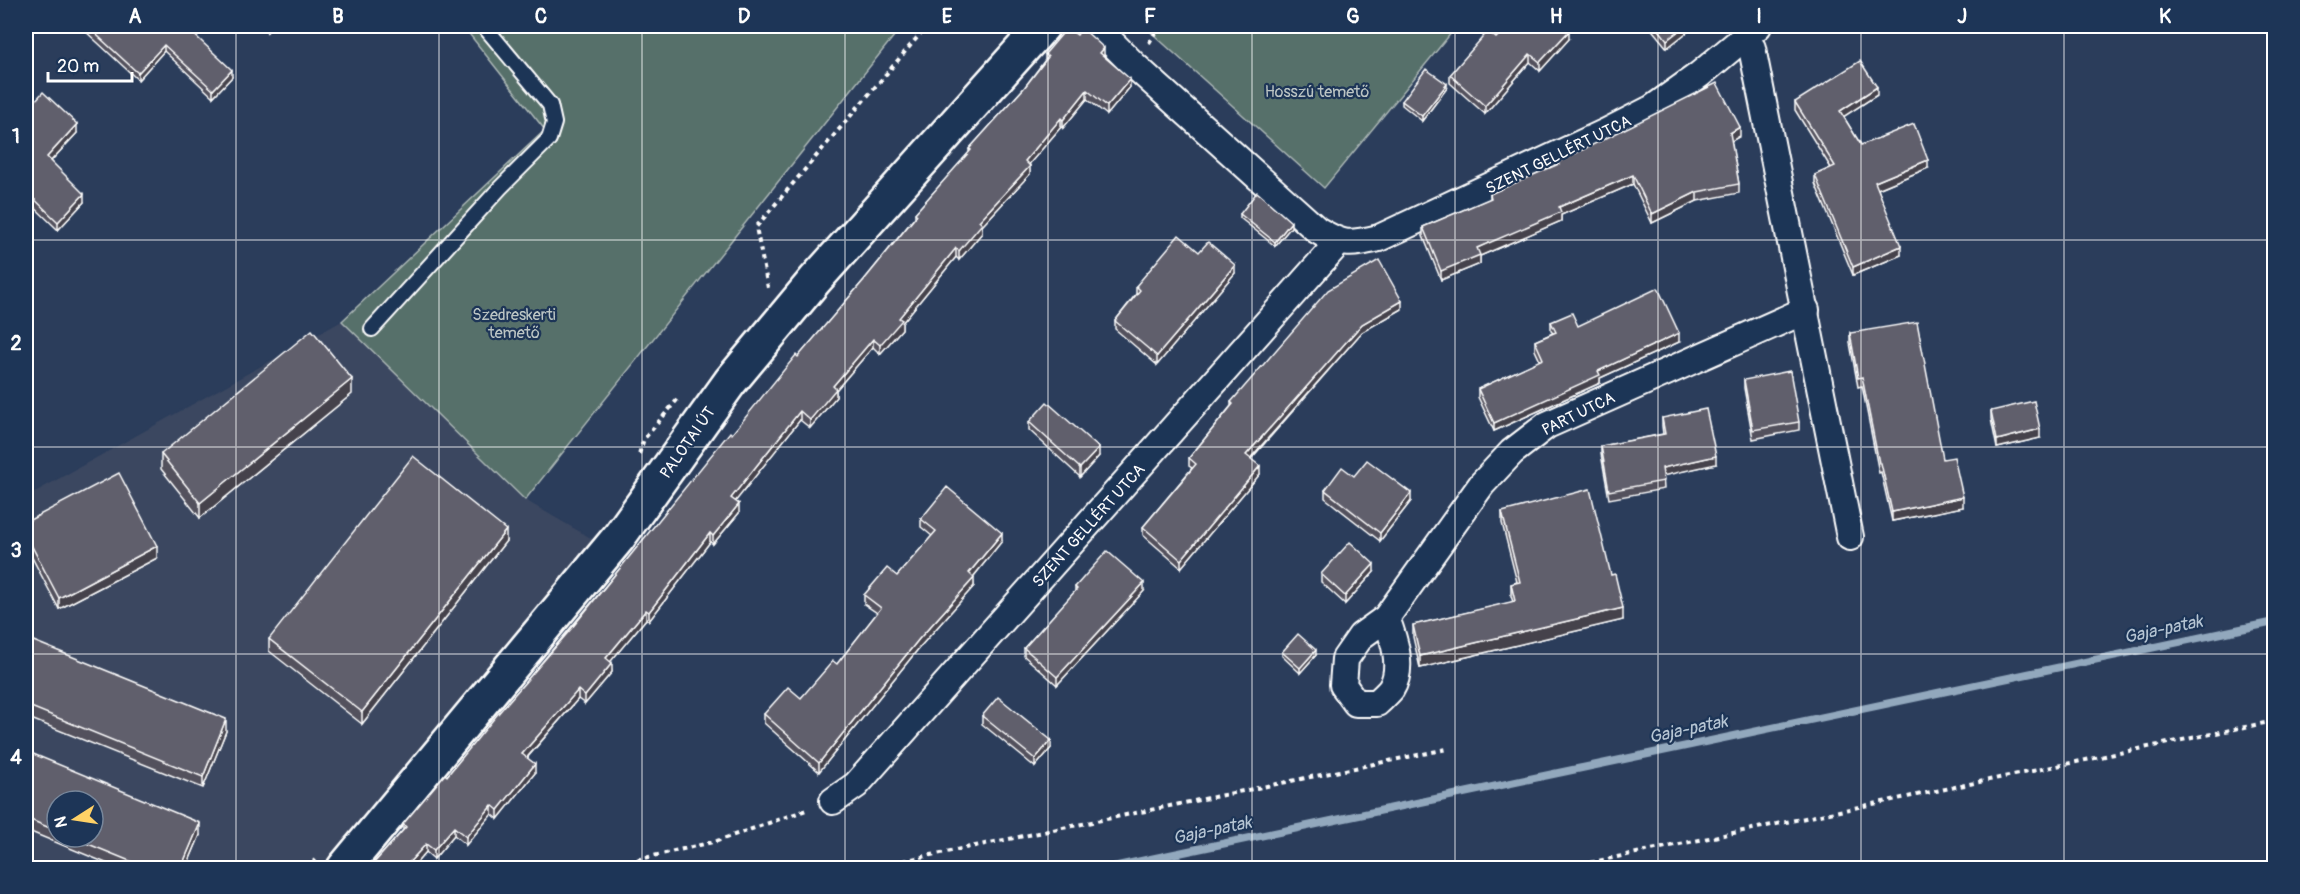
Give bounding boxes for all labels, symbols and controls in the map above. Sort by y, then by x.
text: A [129,4,142,29]
text: B [332,4,344,29]
text: C [535,4,547,29]
text: D [738,4,751,29]
text: E [942,4,953,29]
text: F [1144,4,1156,29]
text: G [1346,4,1360,29]
text: H [1550,4,1563,29]
text: I [1756,4,1762,29]
text: J [1957,4,1967,29]
text: K [2159,4,2171,29]
scale bar [48,45,132,83]
text: 20 m [57,55,99,78]
park label: Hosszú temető [1265,82,1370,102]
street label: SZENT GELLÉRT UTCA [1482,111,1634,199]
text: 1 [12,124,20,149]
park label: Szedreskerti temető [472,305,556,343]
text: 2 [10,331,22,356]
street label: PART UTCA [1539,388,1618,440]
street label: PALOTAI ÚT [656,403,720,482]
street label: SZENT GELLÉRT UTCA [1028,460,1149,592]
text: 3 [10,538,22,563]
water label: Gaja-patak [2122,610,2206,649]
water label: Gaja-patak [1647,710,1731,749]
text: 4 [10,745,22,770]
north arrow [45,789,105,849]
water label: Gaja-patak [1171,811,1255,850]
text: N [50,814,72,829]

